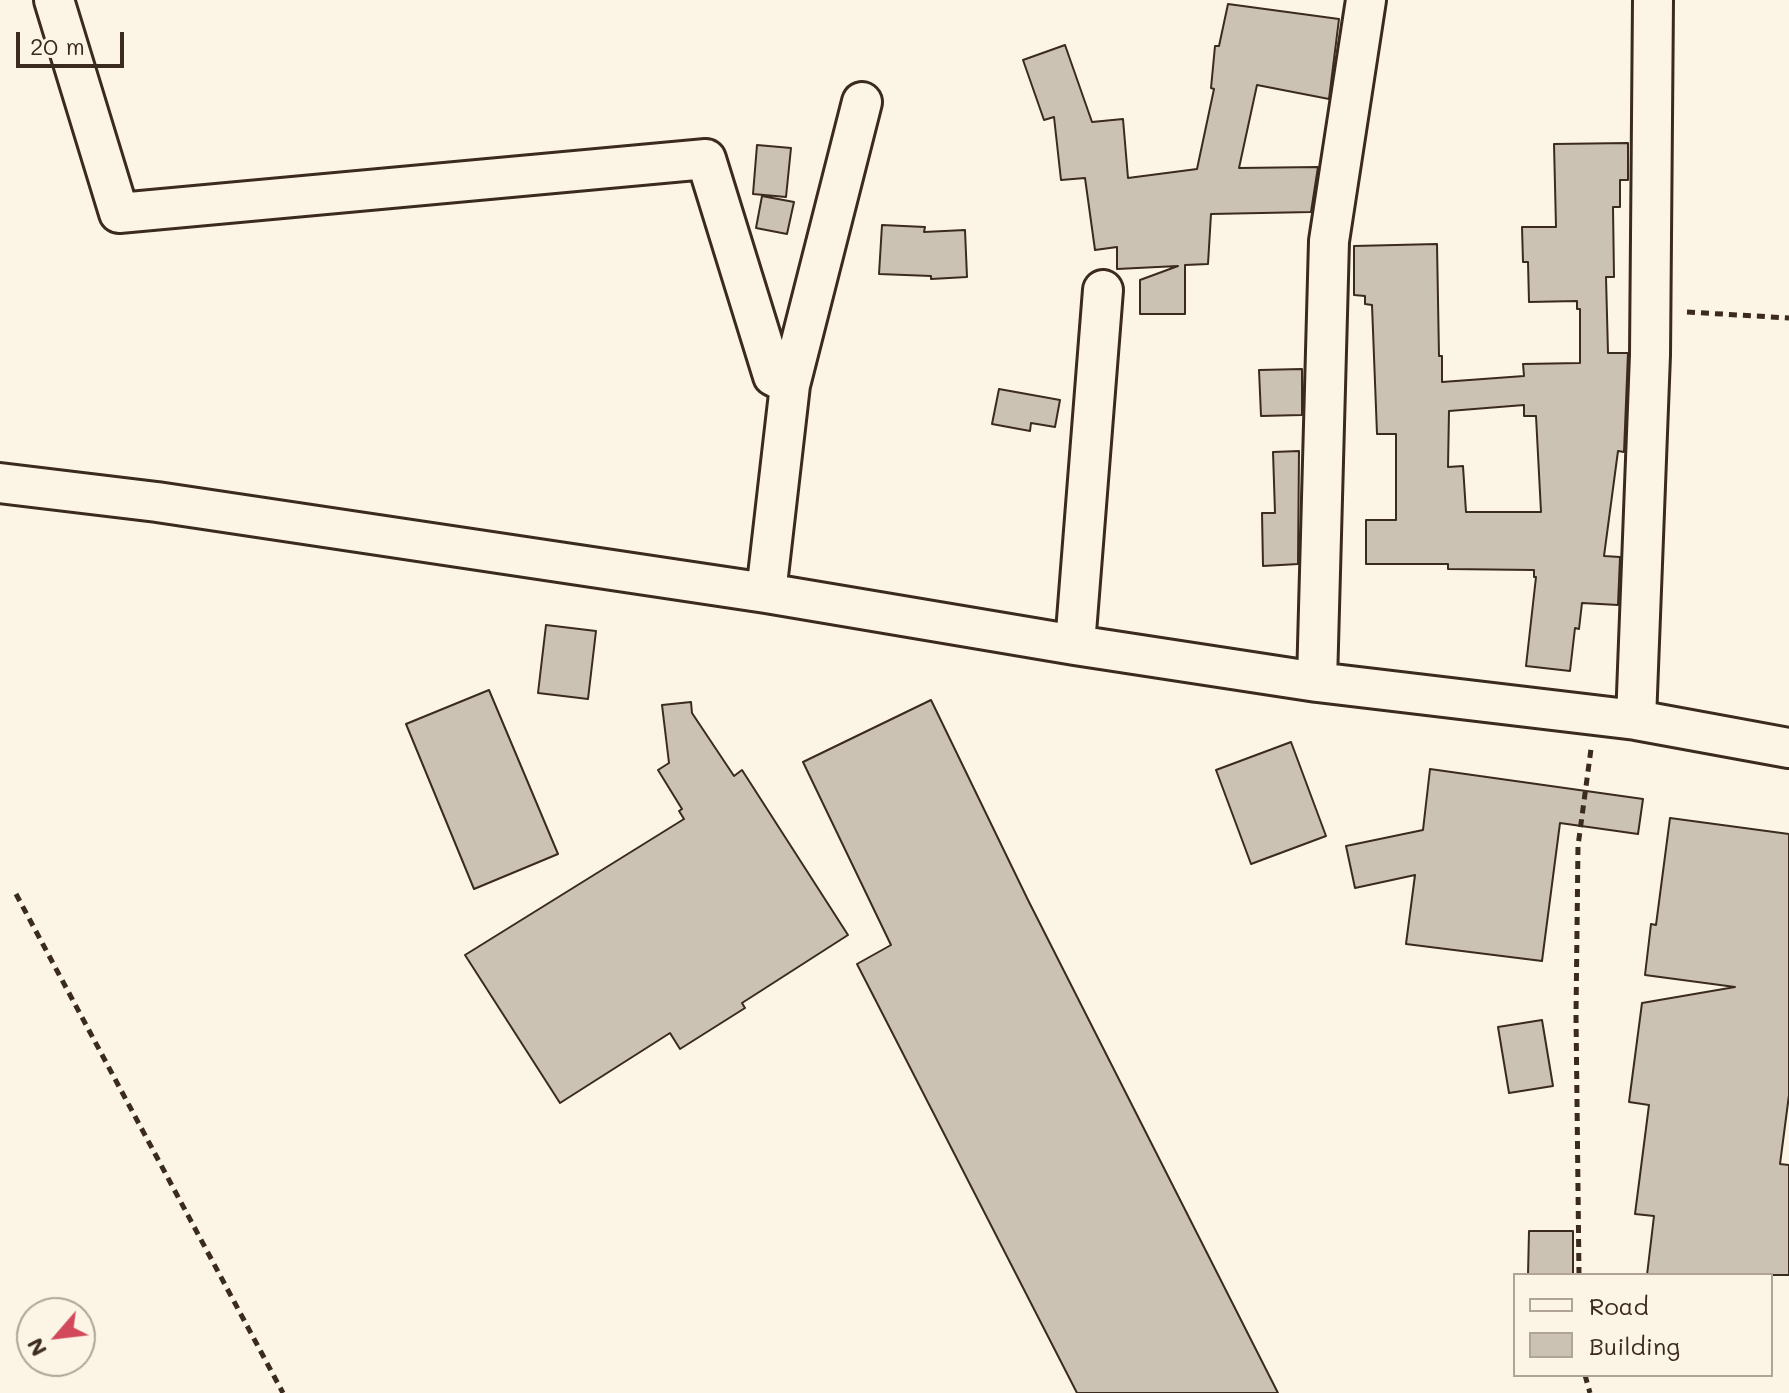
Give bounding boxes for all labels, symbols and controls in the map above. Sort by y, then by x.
scale bar [20,16,128,66]
text: 20 m [30,30,85,61]
legend [1513,1273,1773,1377]
text: Road [1589,1290,1649,1321]
north arrow [16,1297,96,1377]
text: Building [1589,1330,1680,1361]
text: N [19,1333,53,1362]

